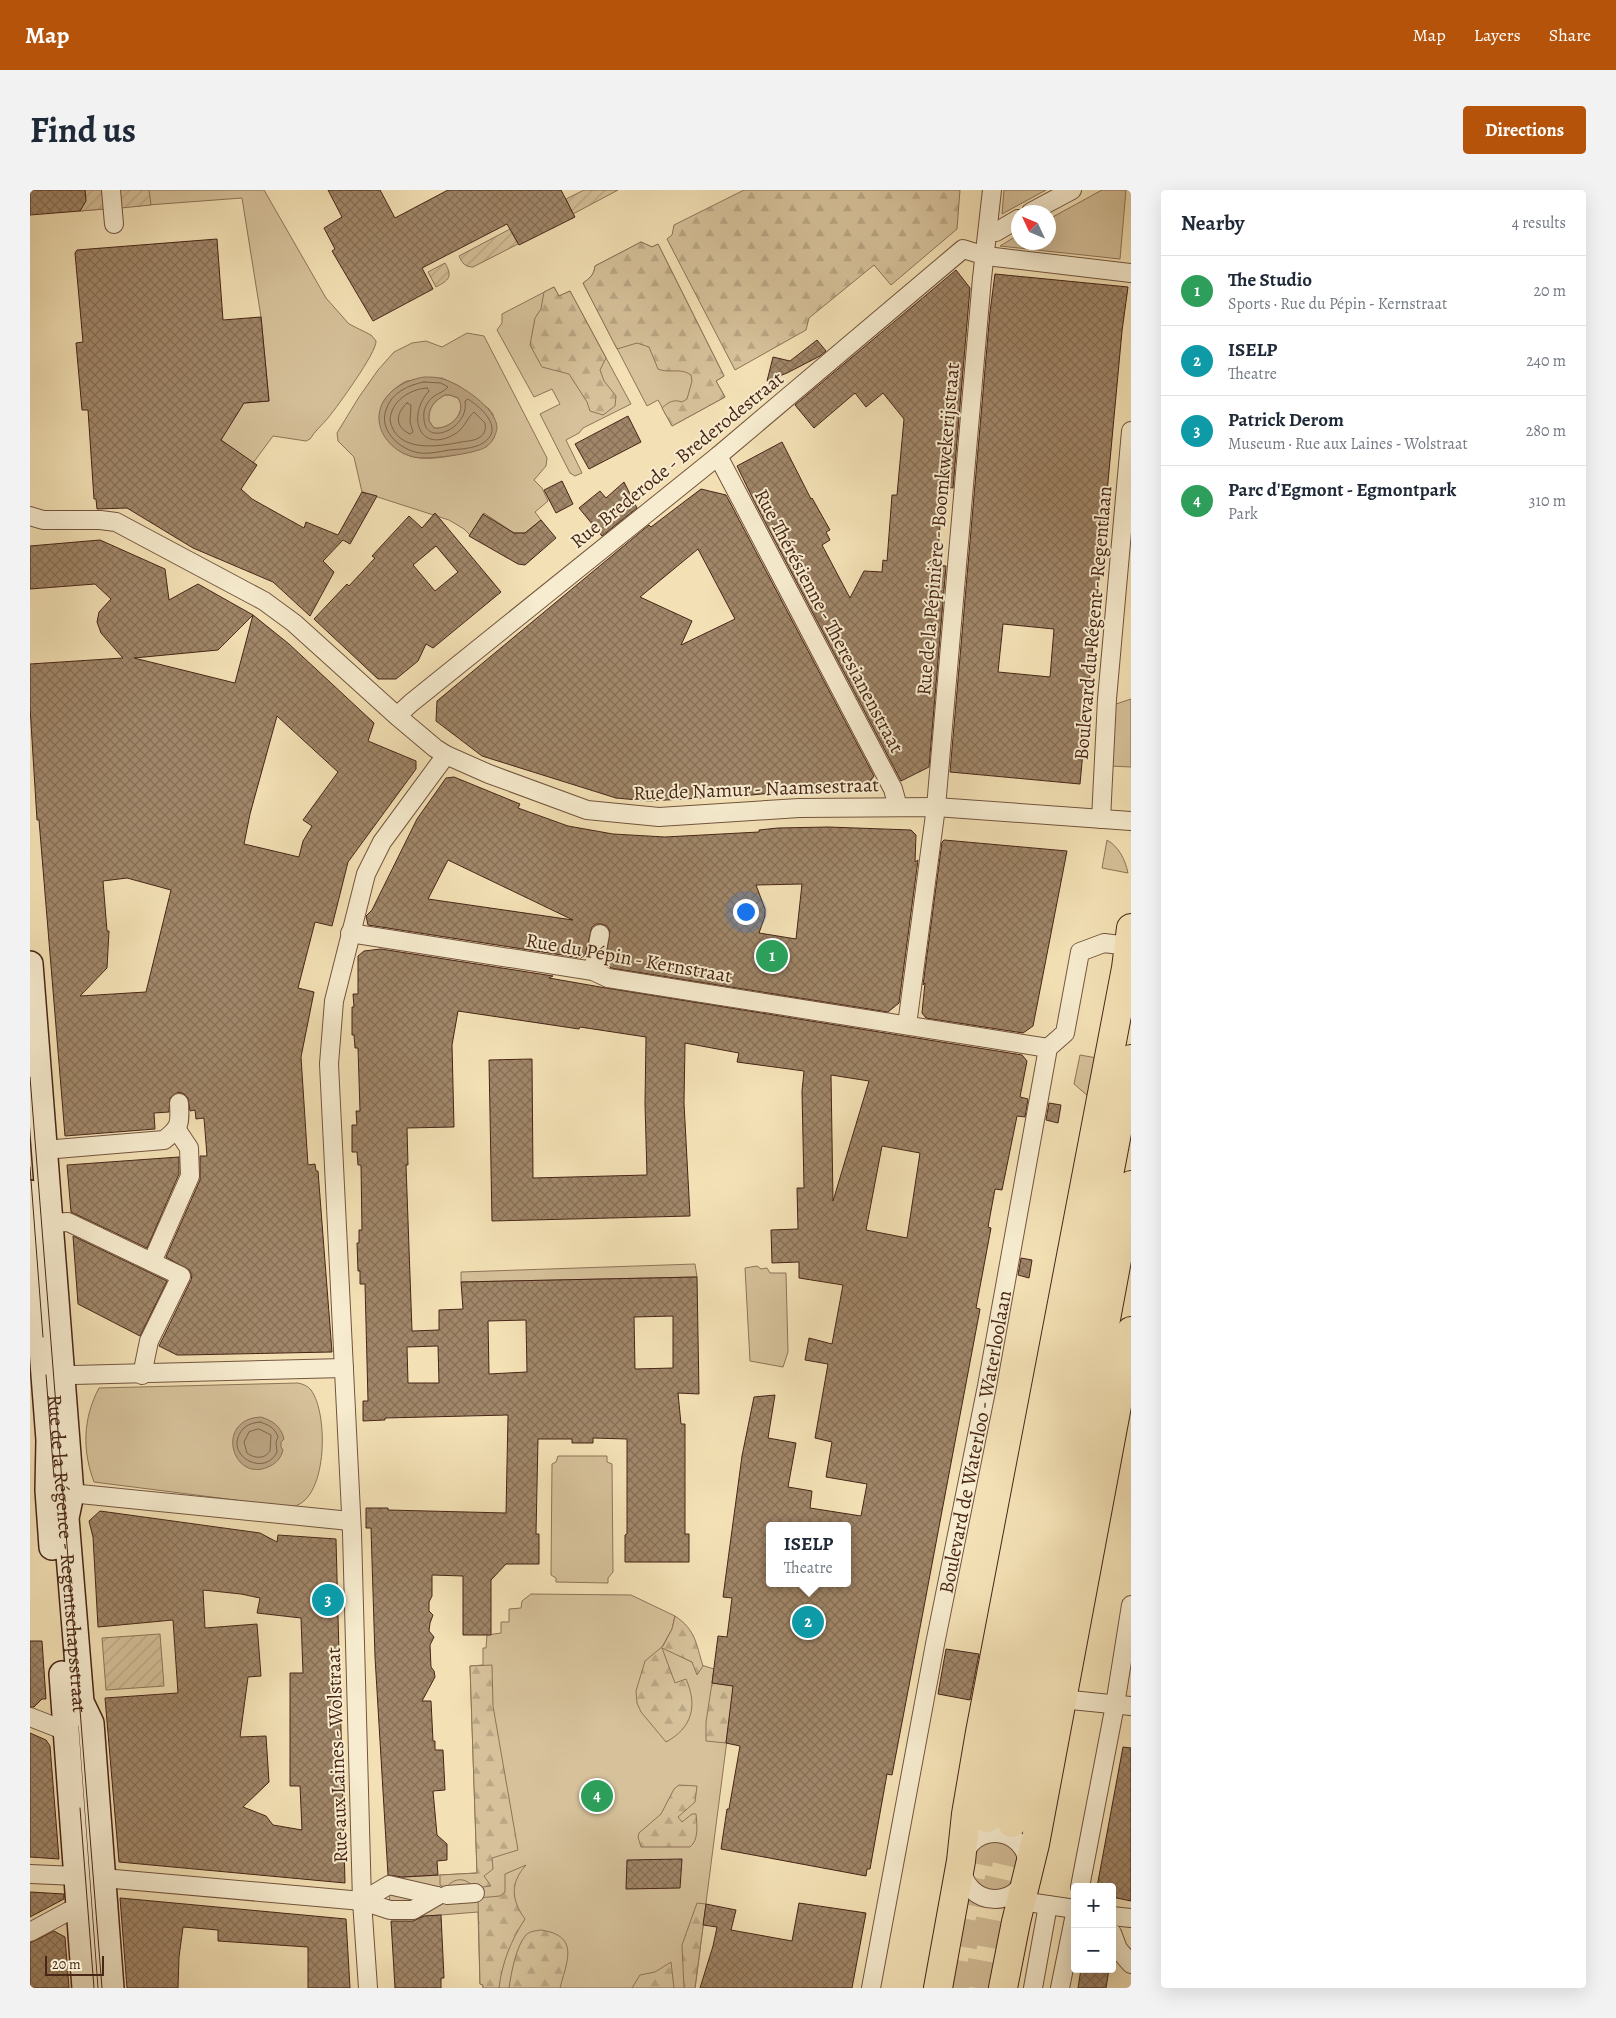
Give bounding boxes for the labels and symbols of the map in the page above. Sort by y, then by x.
north arrow [1011,205,1056,250]
street label: Rue de la Pépinière - Boomkwekerijstraat [910,361,966,697]
street label: Rue Brederode - Brederodestraat [565,365,790,555]
street label: Rue Thérésienne - Theresianenstraat [748,484,910,758]
street label: Boulevard du Régent - Regentlaan [1068,485,1118,761]
street label: Rue de Namur - Naamsestraat [633,771,880,807]
your location [733,899,759,925]
street label: Rue du Pépin - Kernstraat [524,927,735,989]
pin: 1 [756,937,788,975]
street label: Boulevard de Waterloo - Waterloolaan [932,1288,1018,1596]
street label: Rue de la Régence - Regentschapsstraat [42,1393,94,1714]
pin: 3 [312,1581,344,1619]
pin: 2 [792,1603,824,1641]
street label: Rue aux Laines - Wolstraat [320,1646,354,1863]
pin: 4 [581,1777,613,1815]
scale bar [45,1953,104,1976]

